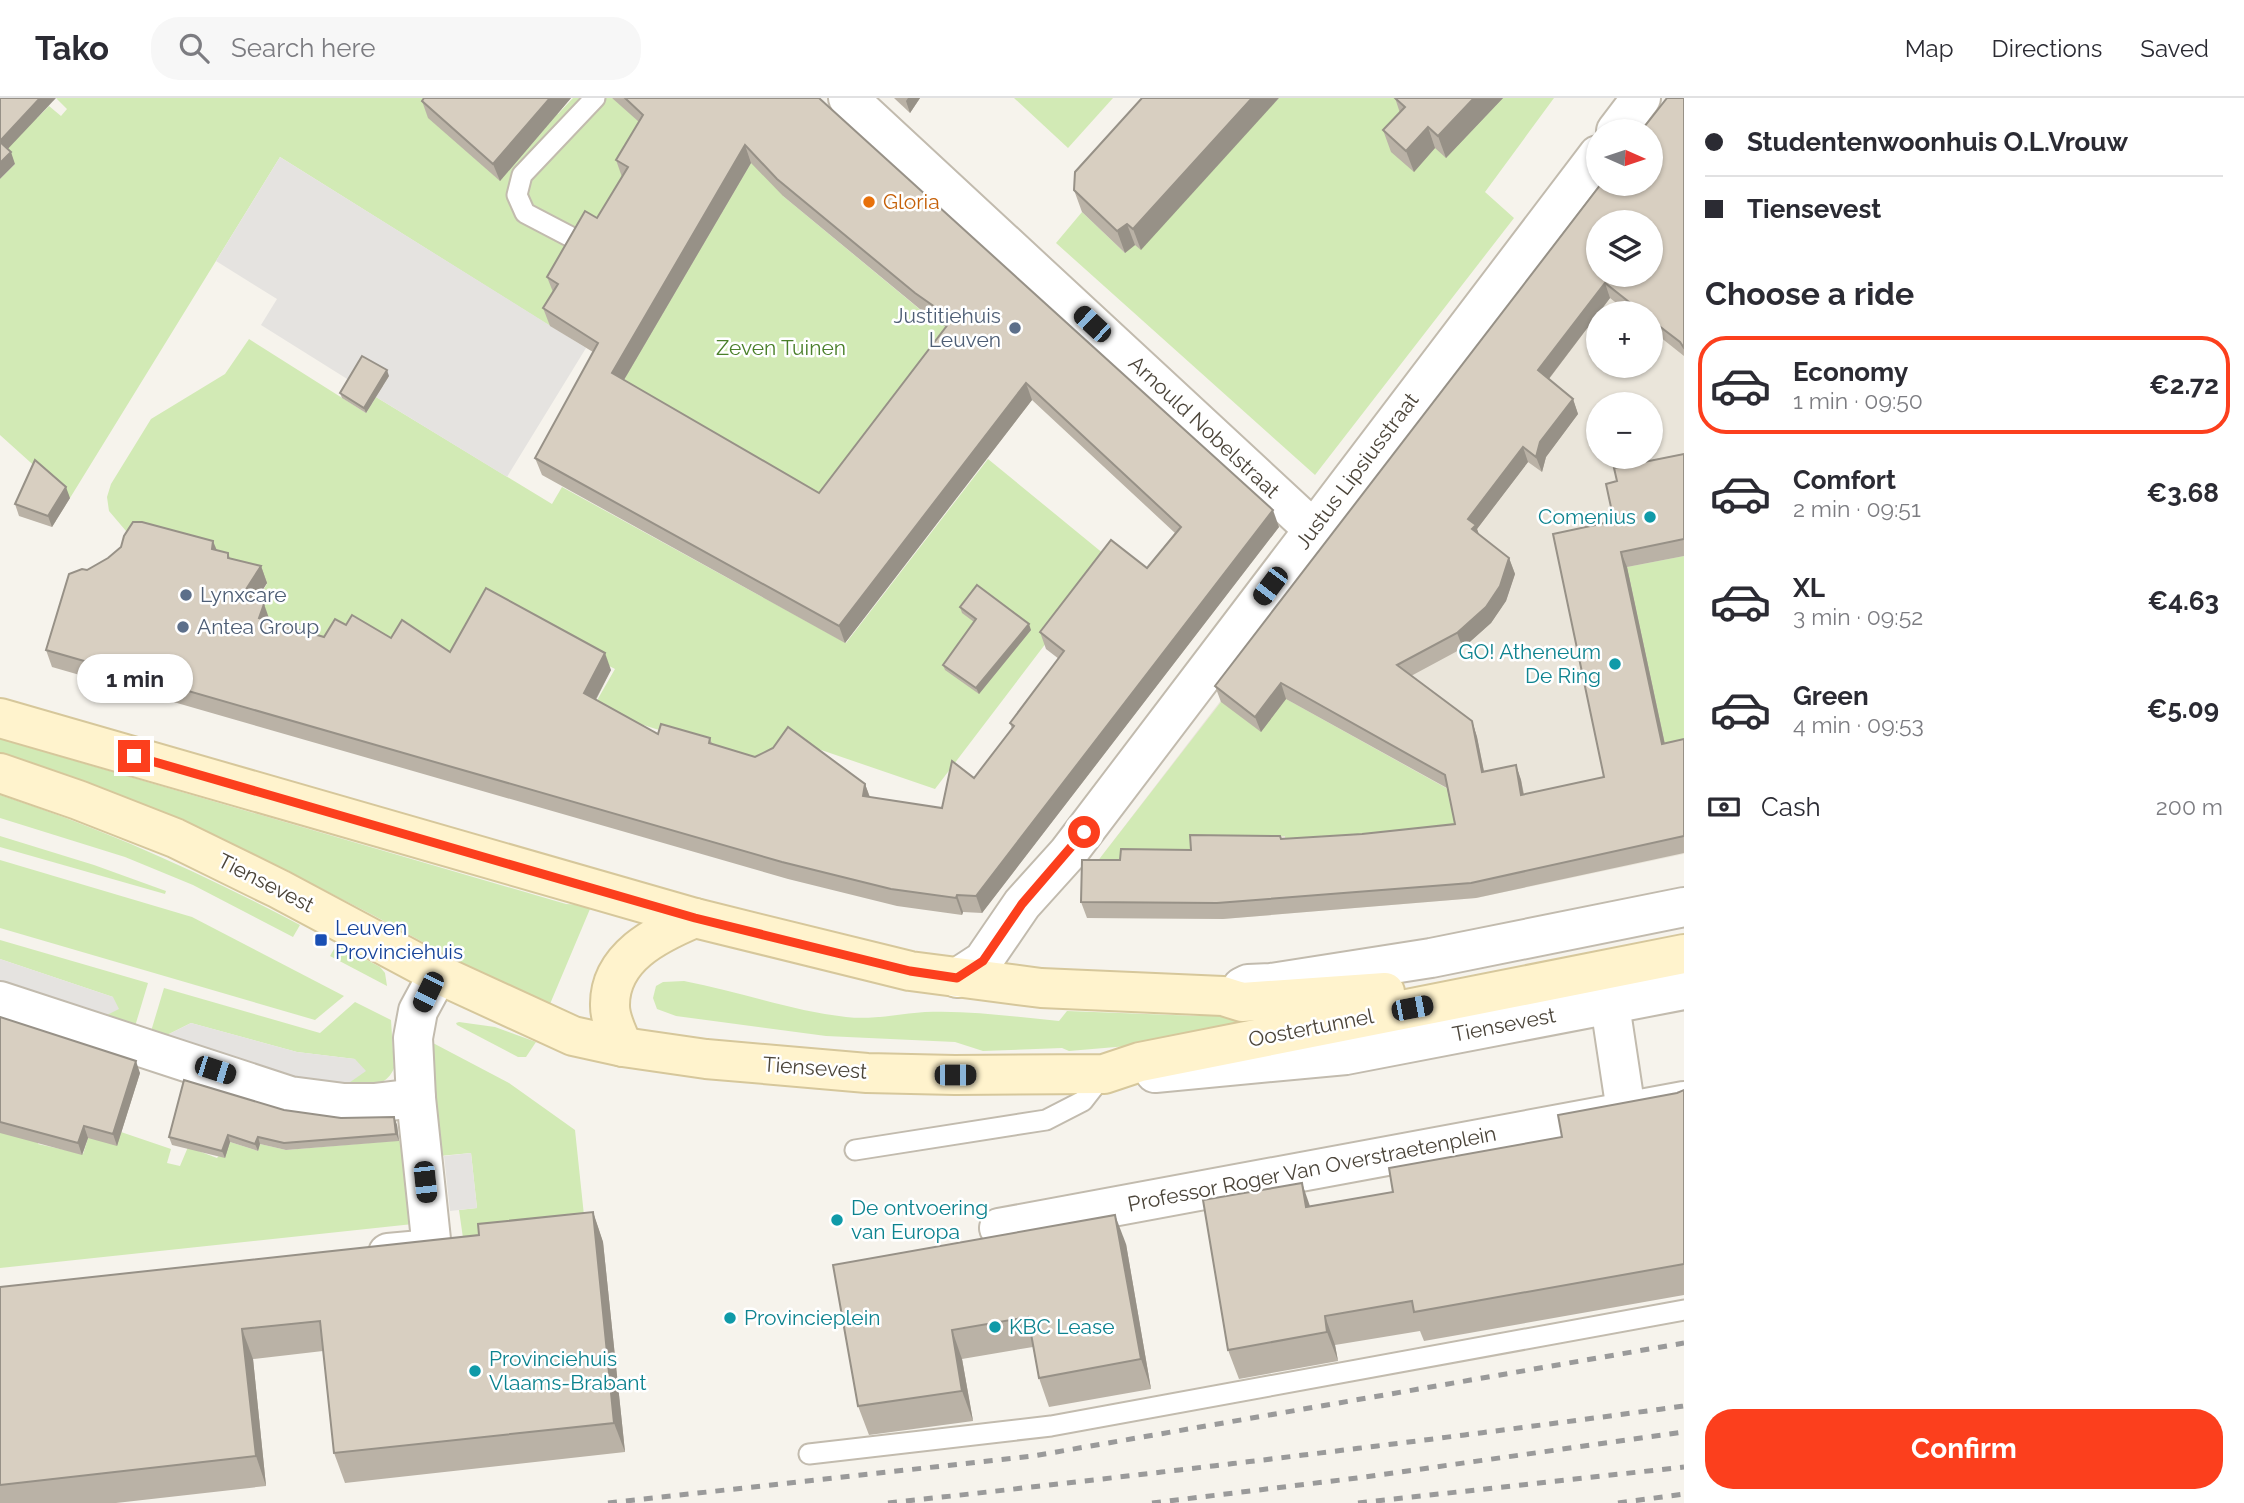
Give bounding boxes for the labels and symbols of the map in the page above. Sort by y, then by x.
north arrow [1586,119,1662,196]
place label: Gloria [883,189,940,214]
marker: Gloria [861,194,877,210]
car [1070,302,1115,346]
place label: Justitiehuis Leuven [893,303,1001,352]
marker: Justitiehuis Leuven [1007,320,1023,336]
park label: Zeven Tuinen [716,335,846,360]
street label: Arnould Nobelstraat [1124,350,1285,503]
street label: Justus Lipsiusstraat [1290,388,1423,554]
place label: Comenius [1538,504,1636,529]
marker: Comenius [1642,509,1658,525]
car [1249,563,1292,609]
place label: Lynxcare [200,582,287,607]
marker: Lynxcare [178,587,194,603]
place label: Antea Group [197,614,319,639]
marker: Antea Group [175,619,191,635]
place label: GO! Atheneum De Ring [1458,639,1601,688]
callout: 1 min [76,654,192,704]
marker: GO! Atheneum De Ring [1607,656,1623,672]
route end [118,740,150,772]
route start [1068,816,1100,848]
street label: Tiensevest [214,848,318,917]
place label: Leuven Provinciehuis [335,915,463,964]
marker: Leuven Provinciehuis [313,932,329,948]
car [410,969,447,1015]
car [1390,994,1435,1022]
street label: Tiensevest [1450,1002,1558,1047]
street label: Oostertunnel [1246,1003,1376,1052]
street label: Tiensevest [762,1051,868,1084]
car [192,1054,239,1086]
car [935,1065,977,1086]
street label: Professor Roger Van Overstraetenplein [1125,1120,1498,1217]
car [413,1160,438,1204]
place label: De ontvoering van Europa [851,1195,988,1244]
marker: De ontvoering van Europa [829,1212,845,1228]
place label: Provincieplein [744,1305,880,1330]
marker: Provincieplein [722,1310,738,1326]
place label: KBC Lease [1009,1314,1115,1339]
marker: KBC Lease [987,1319,1003,1335]
place label: Provinciehuis Vlaams-Brabant [489,1346,647,1395]
marker: Provinciehuis Vlaams-Brabant [467,1363,483,1379]

